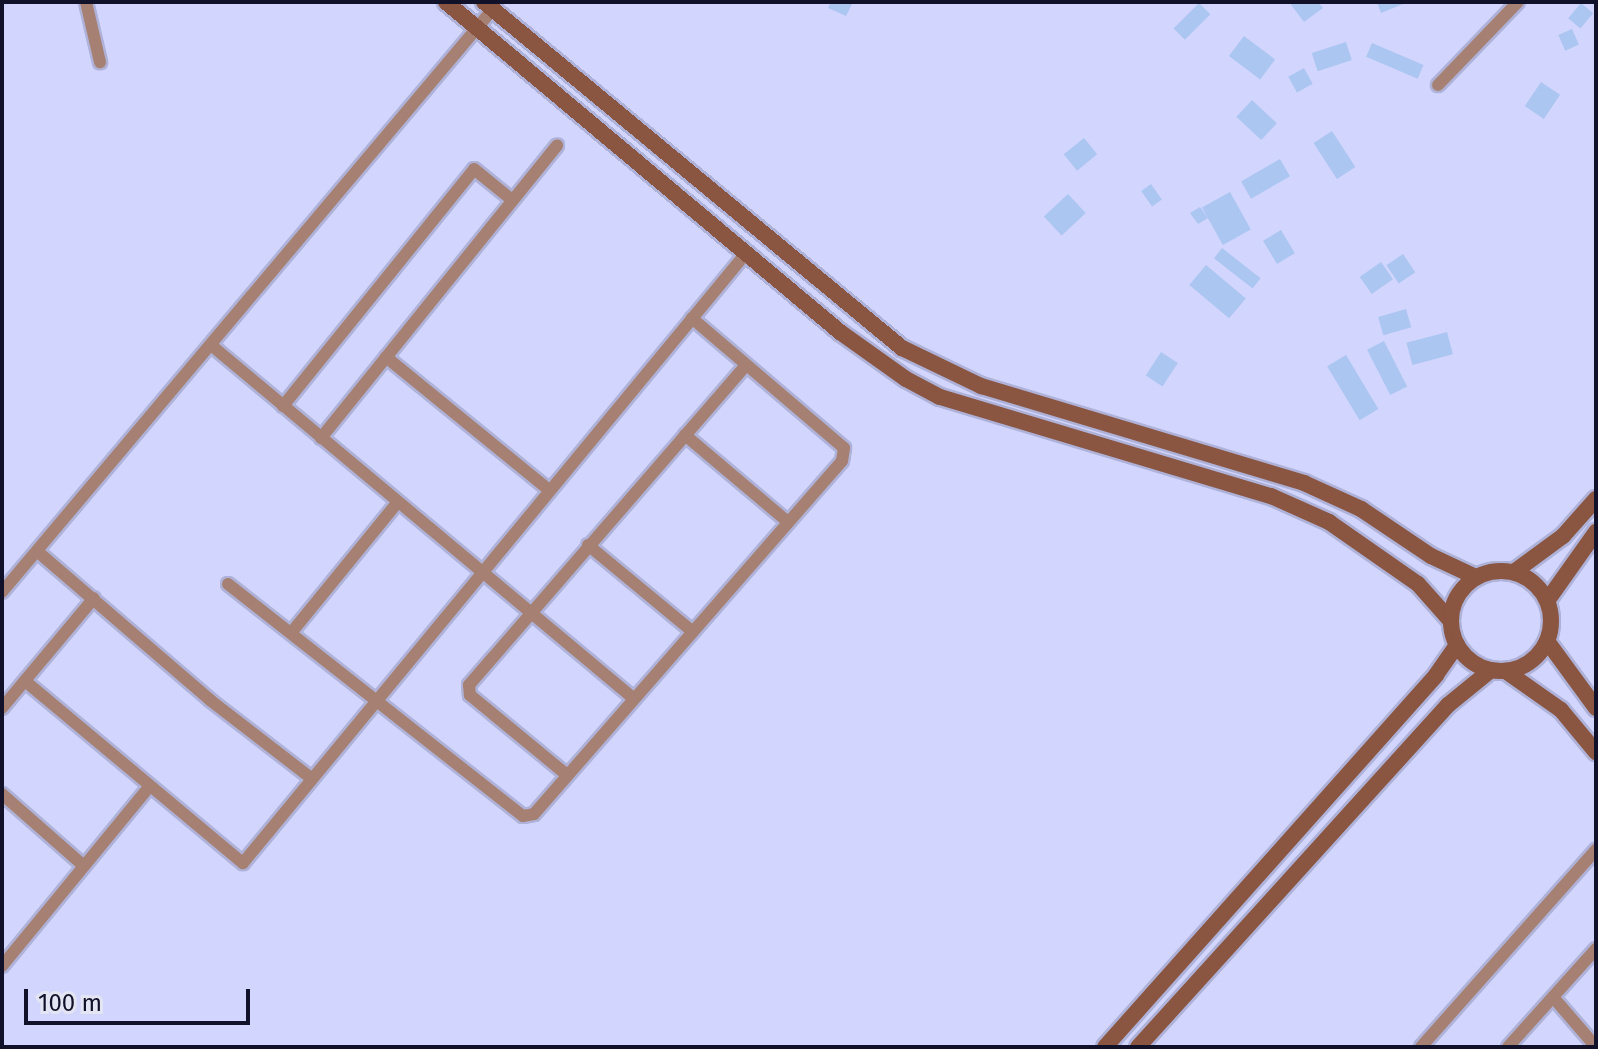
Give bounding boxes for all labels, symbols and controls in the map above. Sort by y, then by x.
scale bar [28,973,254,1023]
text: 100 m [38,989,102,1017]

